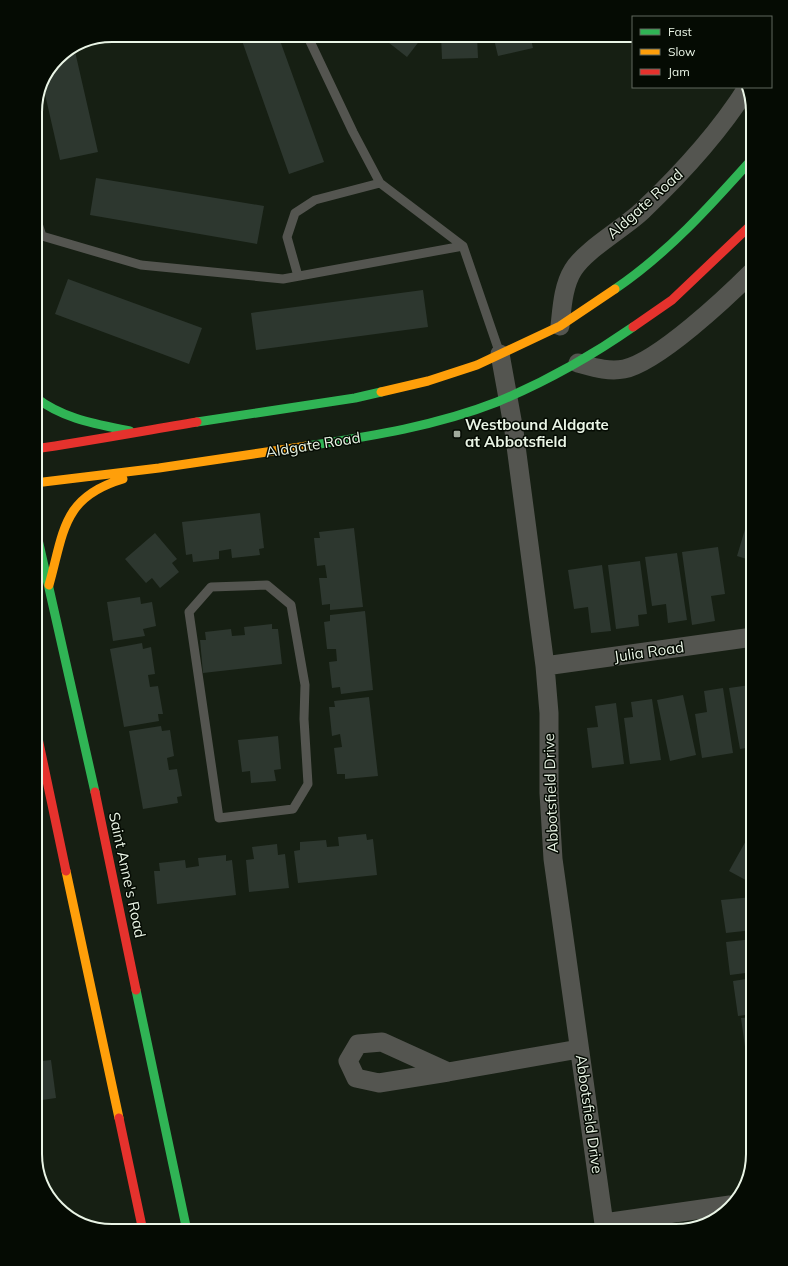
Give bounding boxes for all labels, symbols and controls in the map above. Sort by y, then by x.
legend [632,16,772,88]
text: Fast [668,24,692,39]
text: Slow [668,44,696,59]
text: Jam [668,64,690,79]
street label: Aldgate Road [603,165,687,243]
place label: Westbound Aldgate at Abbotsfield [465,415,609,451]
street label: Aldgate Road [264,428,362,461]
marker: Westbound Aldgate at Abbotsfield [452,429,462,439]
street label: Julia Road [613,637,685,666]
street label: Abbotsfield Drive [539,733,562,853]
street label: Saint Anne's Road [105,810,150,940]
street label: Abbotsfield Drive [572,1053,607,1175]

